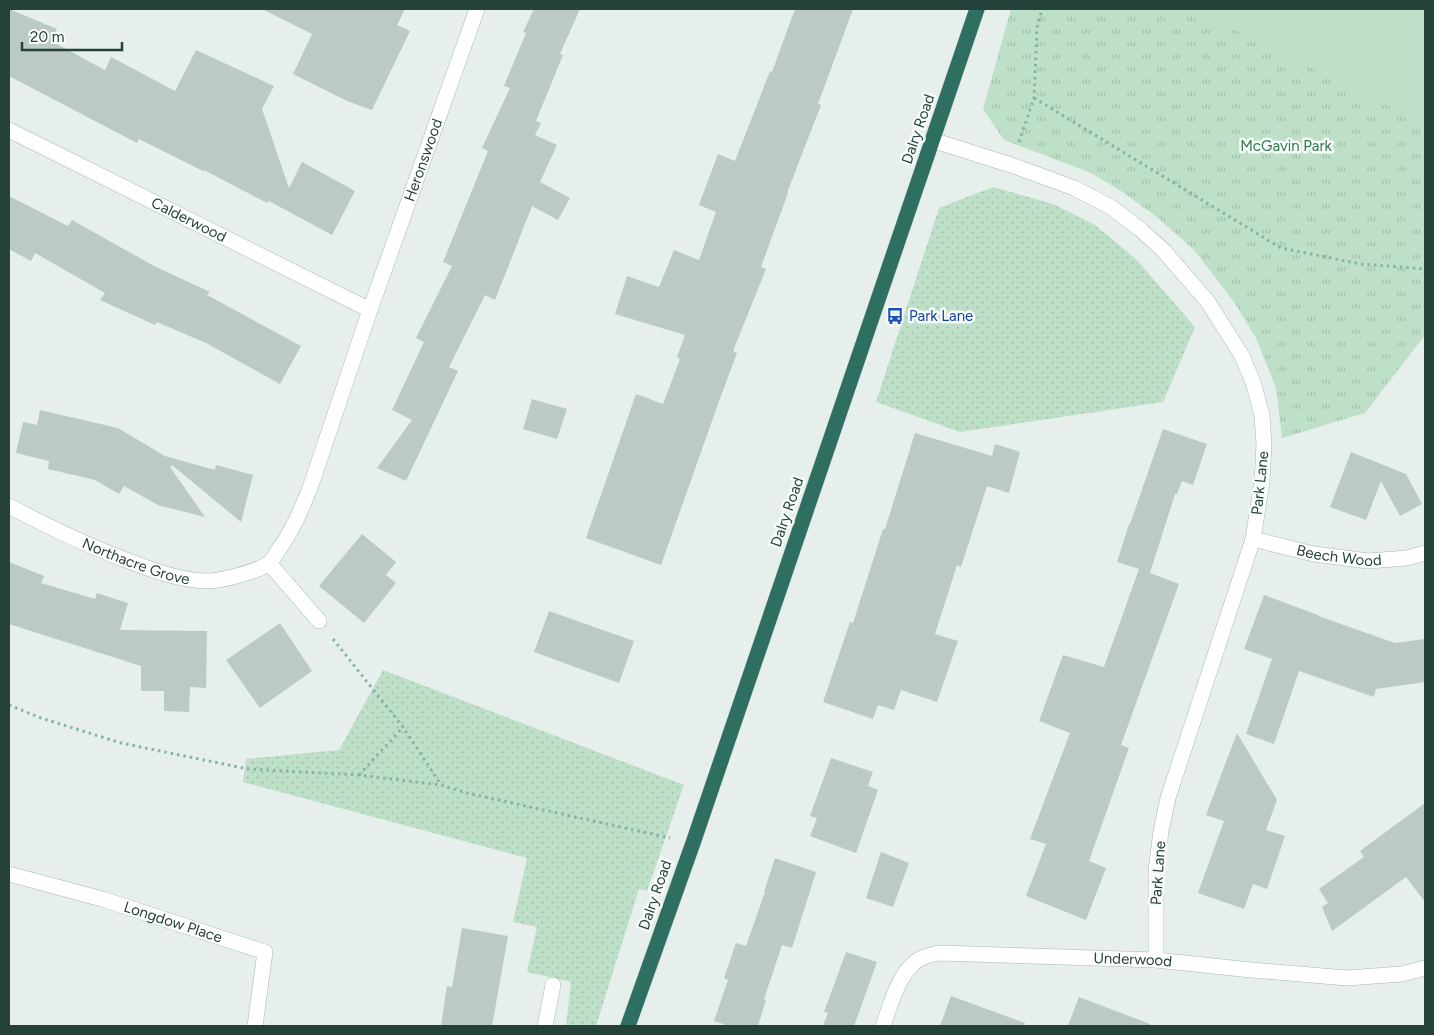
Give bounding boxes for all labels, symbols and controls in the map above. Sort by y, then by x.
scale bar [22,20,122,52]
text: 20 m [30,28,64,46]
street label: Dalry Road [898,92,938,166]
street label: Heronswood [400,116,446,204]
park label: McGavin Park [1240,137,1333,155]
street label: Calderwood [148,193,229,246]
bus stop icon: Park Lane [885,306,905,326]
place label: Park Lane [909,307,973,325]
street label: Park Lane [1248,450,1272,516]
street label: Dalry Road [767,475,807,549]
street label: Northacre Grove [79,534,191,588]
street label: Beech Wood [1295,541,1382,570]
street label: Park Lane [1147,840,1169,906]
street label: Dalry Road [635,858,675,932]
street label: Longdow Place [122,898,225,947]
street label: Underwood [1093,949,1173,971]

